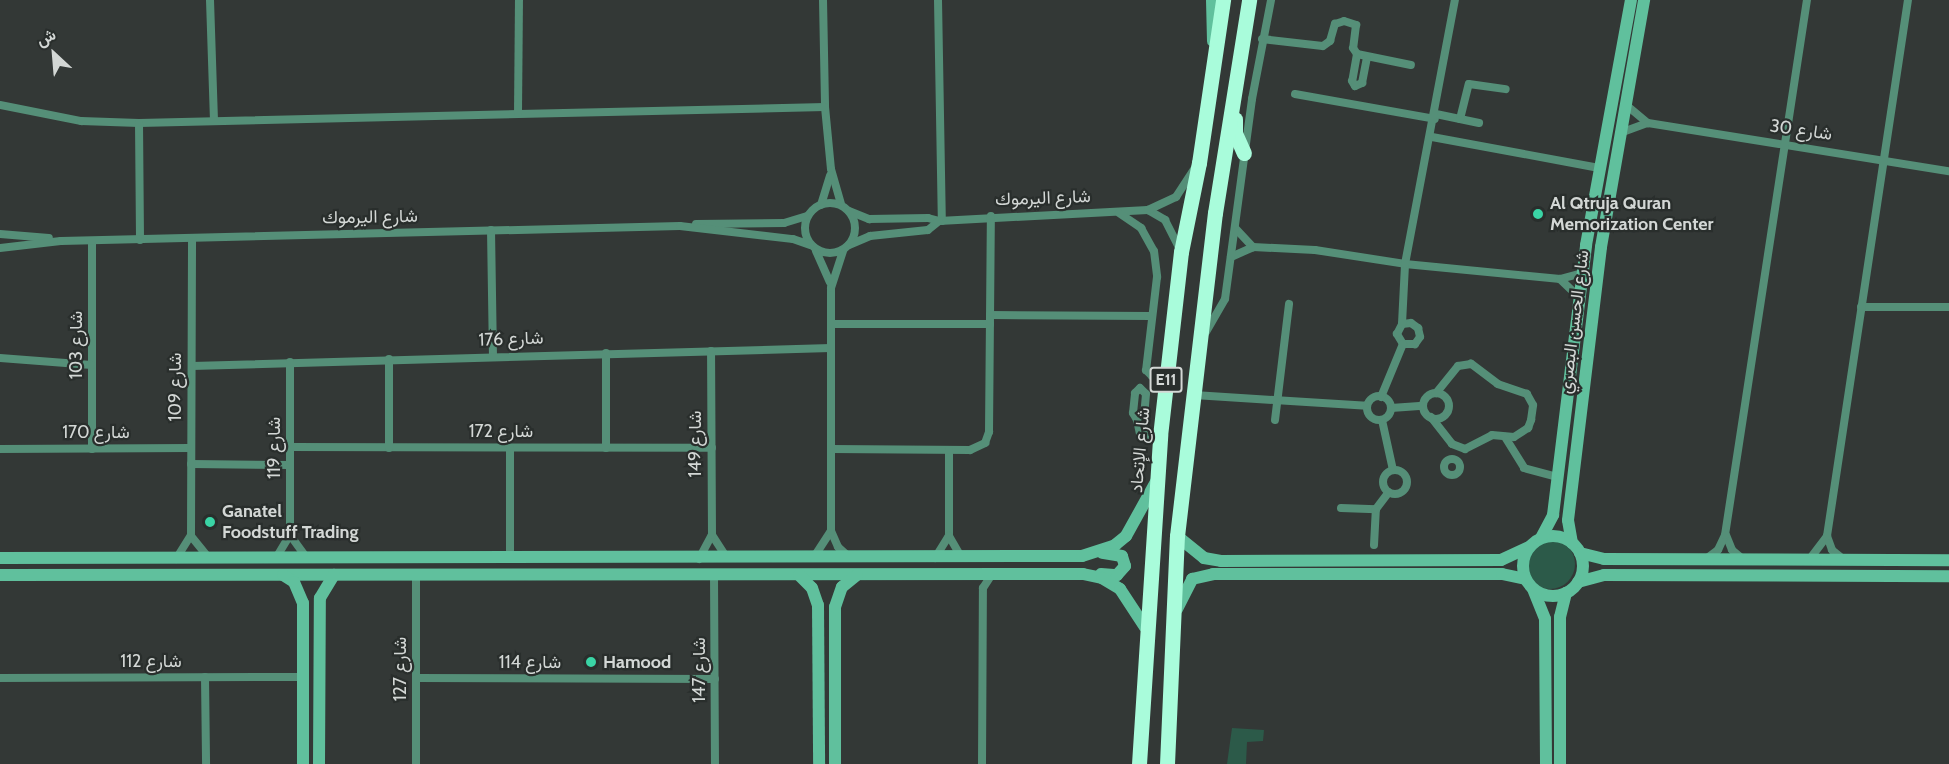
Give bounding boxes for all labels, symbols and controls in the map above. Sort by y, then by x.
north arrow [24,24,84,84]
text: ش [33,25,59,50]
street label: شارع 30 [1769,115,1833,145]
street label: شارع اليرموك [995,186,1091,210]
place label: Al Qtruja Quran Memorization Center [1550,193,1714,236]
street label: شارع اليرموك [322,205,418,229]
marker: Al Qtruja Quran Memorization Center [1531,207,1545,221]
street label: شارع الحسن البصري [1554,249,1594,395]
street label: شارع 103 [65,311,87,379]
street label: شارع 176 [478,327,544,351]
street label: شارع 109 [164,353,186,421]
road number: E11 [1150,367,1182,393]
street label: شارع الإتحاد [1126,406,1154,494]
street label: شارع 149 [684,411,706,477]
street label: شارع 119 [263,417,285,479]
street label: شارع 172 [469,420,533,442]
street label: شارع 170 [62,421,130,443]
place label: Ganatel Foodstuff Trading [222,501,358,544]
marker: Ganatel Foodstuff Trading [203,515,217,529]
street label: شارع 127 [389,637,411,701]
street label: شارع 147 [688,637,710,703]
street label: شارع 112 [120,650,182,672]
street label: شارع 114 [499,651,561,673]
place label: Hamood [603,651,671,673]
marker: Hamood [584,655,598,669]

